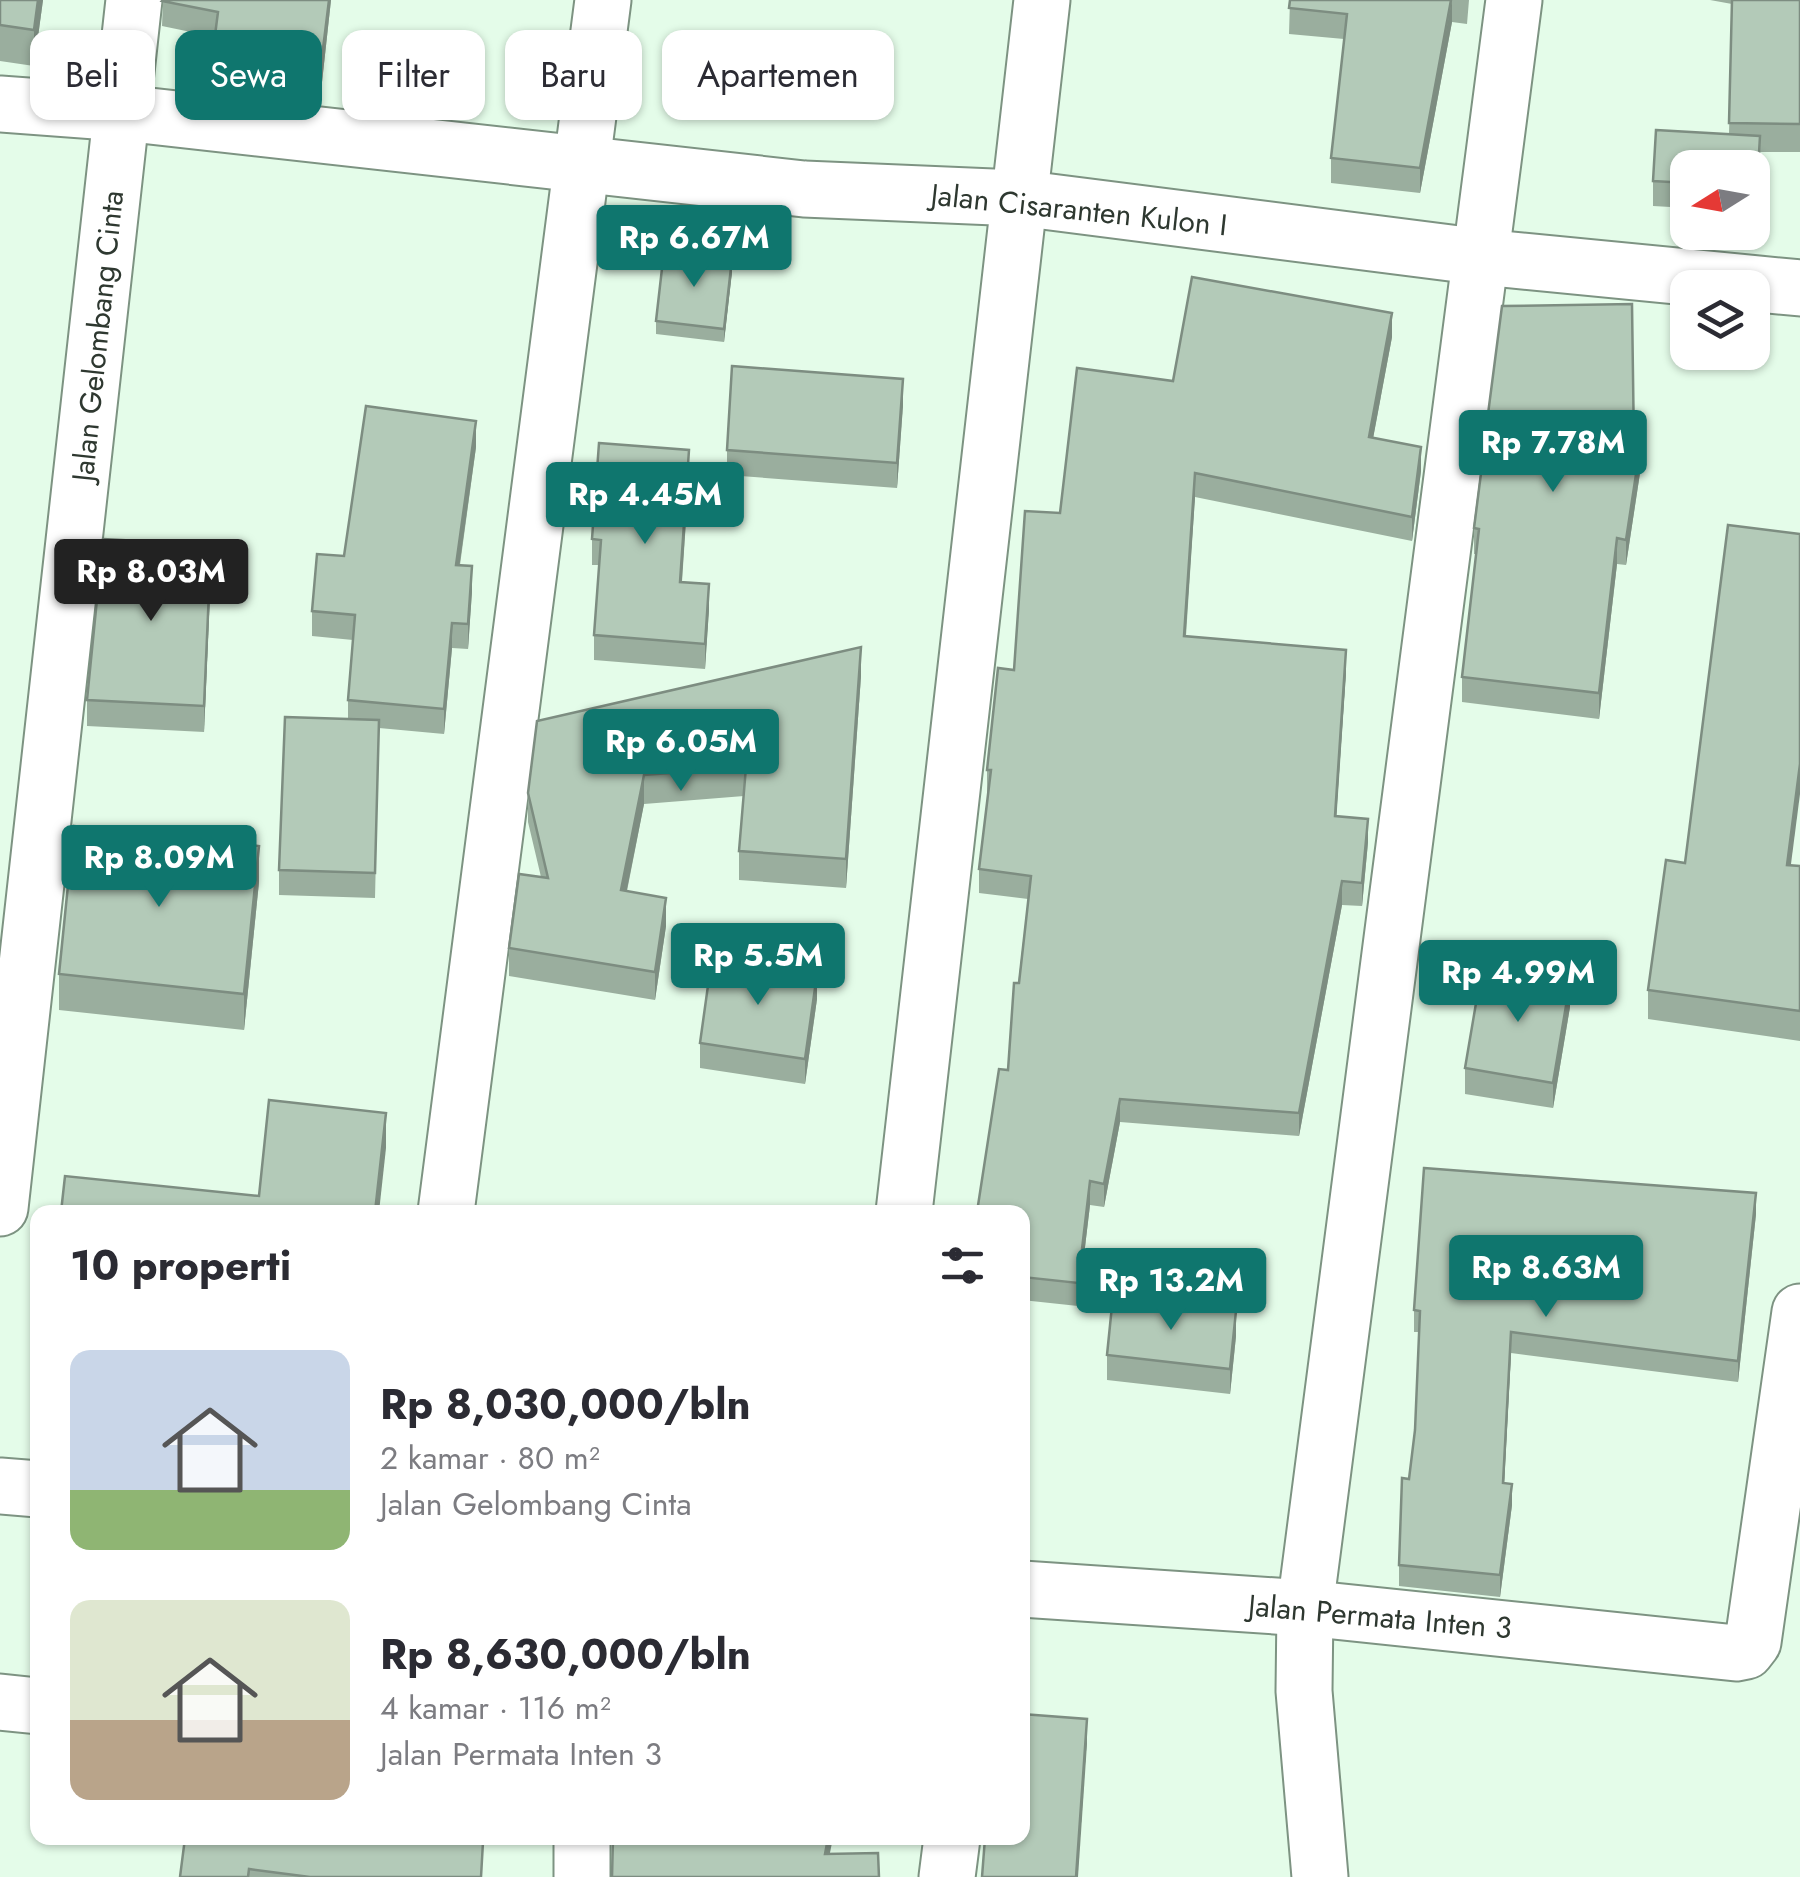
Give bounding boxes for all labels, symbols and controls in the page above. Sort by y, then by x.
chip: Beli [30,30,155,120]
chip: Sewa [175,30,322,120]
chip: Filter [342,30,485,120]
chip: Baru [505,30,642,120]
chip: Apartemen [662,30,894,120]
north arrow [1670,150,1770,250]
map controls [1670,150,1770,370]
street label: Jalan Cisaranten Kulon I [925,172,1229,246]
street label: Jalan Gelombang Cinta [60,188,134,487]
pin: Rp 6.67M [591,205,797,290]
text: Rp 6.67M [619,214,769,260]
button: layers [1670,270,1770,370]
pin: Rp 7.78M [1450,410,1656,495]
text: Rp 7.78M [1481,419,1625,465]
pin: Rp 4.45M [542,462,748,547]
text: Rp 4.45M [568,471,722,517]
pin: Rp 8.03M [48,539,254,624]
text: Rp 8.03M [76,548,226,594]
pin: Rp 6.05M [578,709,784,794]
text: Rp 6.05M [605,718,757,764]
pin: Rp 8.09M [56,825,262,910]
text: Rp 8.09M [83,834,235,880]
pin: Rp 5.5M [666,923,850,1008]
text: Rp 5.5M [693,932,823,978]
pin: Rp 4.99M [1415,940,1621,1025]
text: Rp 4.99M [1441,949,1595,995]
text: 10 properti [70,1235,291,1296]
pin: Rp 8.63M [1443,1235,1649,1320]
icon: filters [935,1238,990,1293]
text: Rp 8.63M [1471,1244,1621,1290]
pin: Rp 13.2M [1068,1248,1274,1333]
text: Rp 13.2M [1098,1257,1244,1303]
text: Rp 8,030,000/bln [380,1374,751,1435]
icon: home [150,1390,270,1510]
text: 2 kamar · 80 m² [380,1435,600,1481]
text: Jalan Gelombang Cinta [380,1481,692,1527]
street label: Jalan Permata Inten 3 [1243,1583,1514,1649]
text: Rp 8,630,000/bln [380,1624,751,1685]
icon: home [150,1640,270,1760]
text: 4 kamar · 116 m² [380,1685,611,1731]
text: Jalan Permata Inten 3 [380,1731,662,1777]

